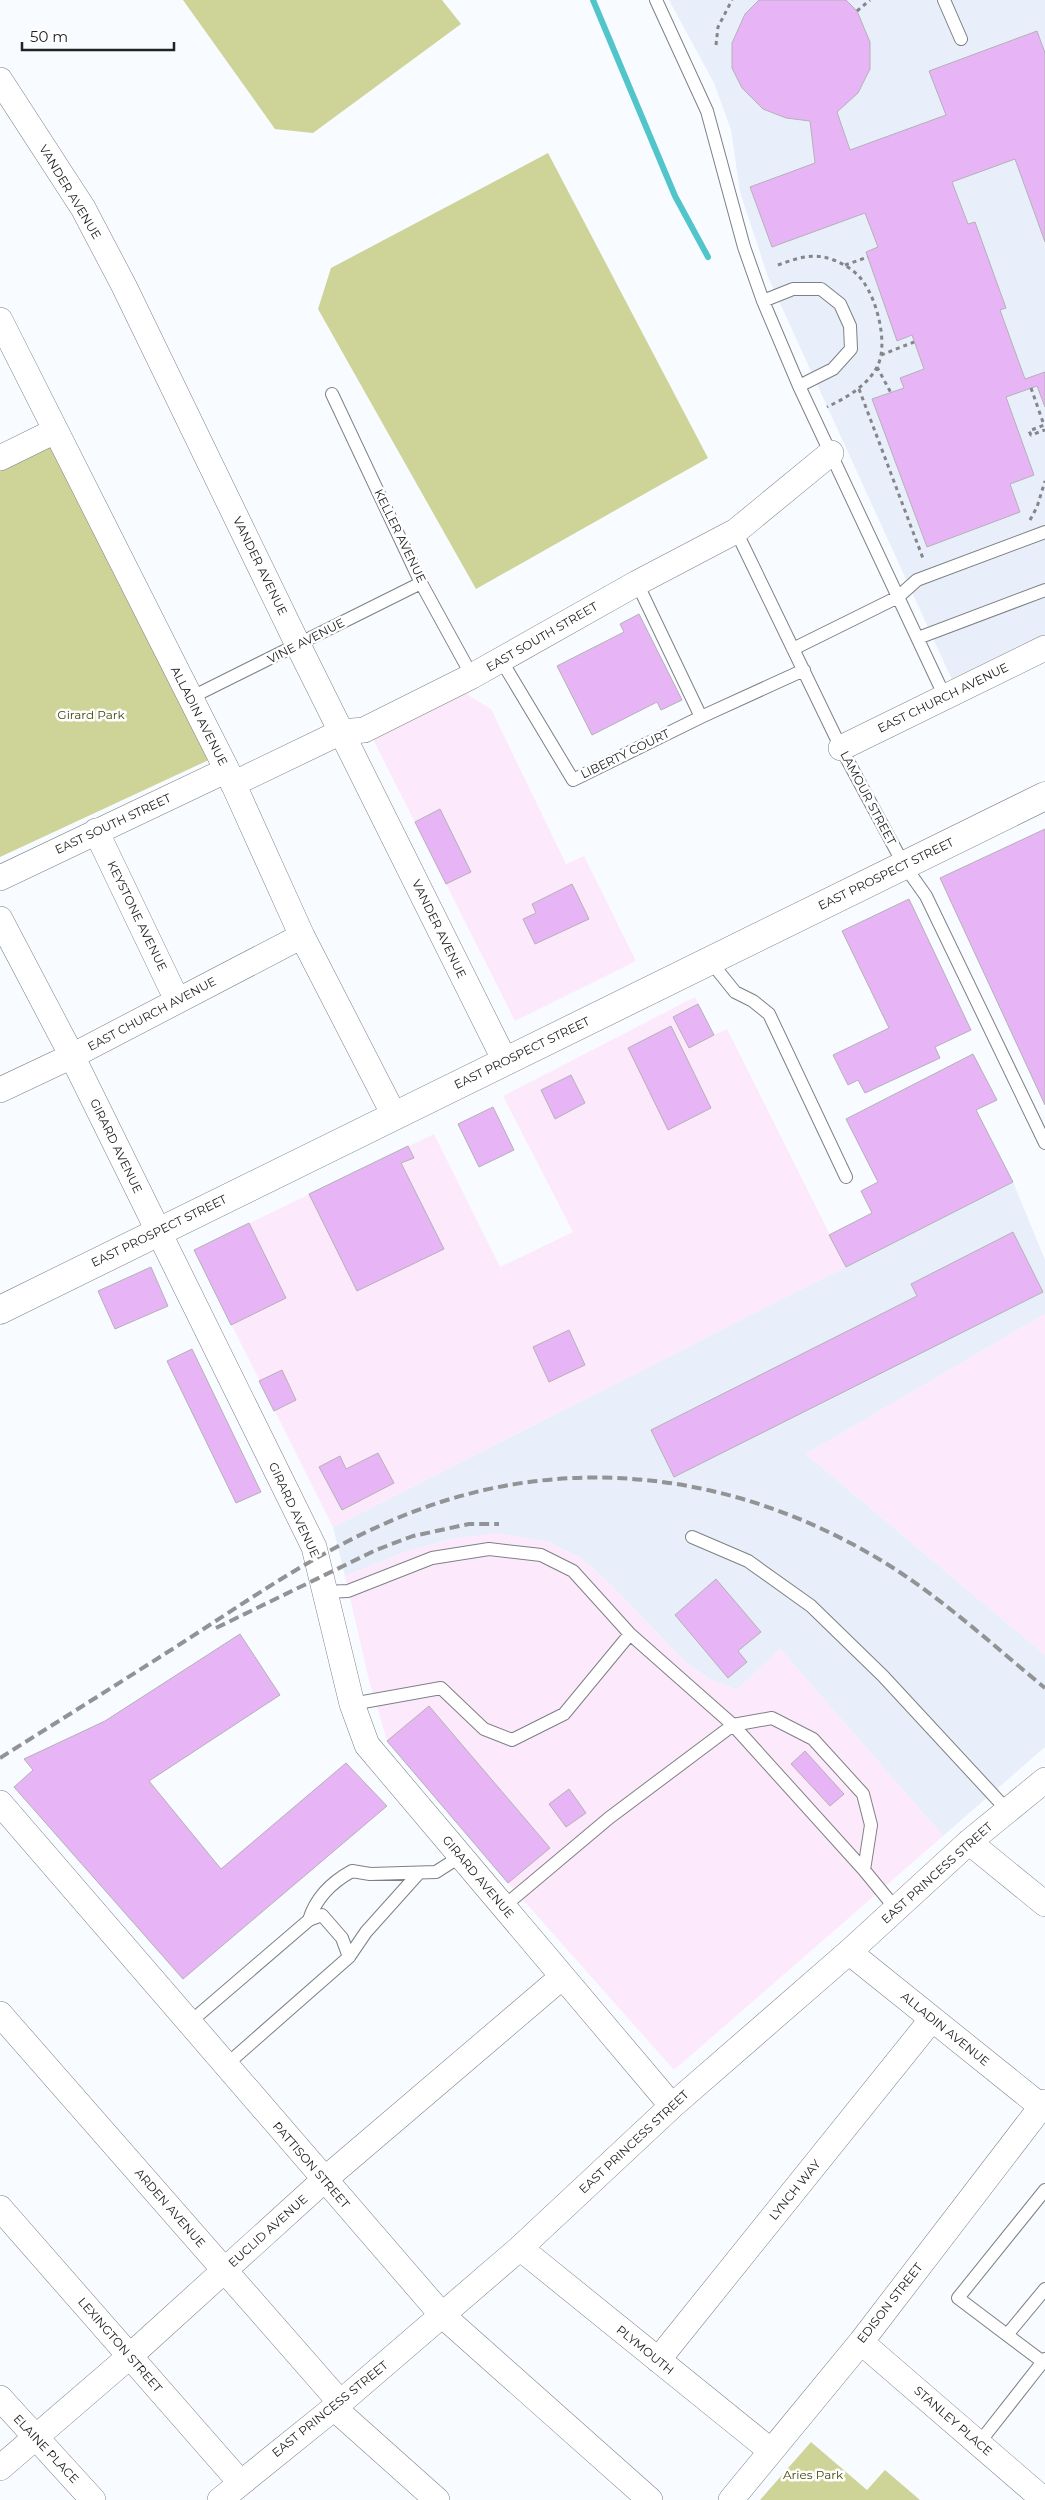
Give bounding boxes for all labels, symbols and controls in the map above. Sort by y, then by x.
scale bar [22,20,175,52]
text: 50 m [30,27,68,46]
street label: VANDER AVENUE [36,142,105,242]
street label: KELLER AVENUE [371,487,430,585]
street label: VANDER AVENUE [230,514,291,617]
street label: EAST SOUTH STREET [483,598,600,675]
street label: VINE AVENUE [265,615,347,666]
street label: EAST CHURCH AVENUE [875,659,1011,736]
street label: ALLADIN AVENUE [168,664,231,768]
park label: Girard Park [57,707,125,722]
street label: LIBERTY COURT [578,725,672,782]
street label: LAMOUR STREET [837,748,900,847]
street label: EAST SOUTH STREET [52,790,173,857]
street label: EAST PROSPECT STREET [815,834,956,913]
street label: KEYSTONE AVENUE [104,858,171,973]
street label: VANDER AVENUE [409,877,470,980]
street label: EAST CHURCH AVENUE [85,973,219,1054]
street label: EAST PROSPECT STREET [451,1013,592,1092]
street label: GIRARD AVENUE [87,1096,146,1196]
street label: EAST PROSPECT STREET [88,1191,229,1270]
street label: GIRARD AVENUE [266,1460,323,1560]
street label: EAST PRINCESS STREET [878,1819,996,1927]
street label: GIRARD AVENUE [439,1832,517,1921]
street label: ALLADIN AVENUE [898,1988,993,2069]
street label: EAST PRINCESS STREET [576,2087,692,2196]
street label: PATTISON STREET [270,2118,353,2211]
street label: LYNCH WAY [766,2156,824,2223]
street label: ARDEN AVENUE [132,2165,209,2250]
street label: EUCLID AVENUE [225,2191,310,2270]
street label: EDISON STREET [854,2260,926,2346]
street label: LEXINGTON STREET [75,2294,166,2395]
street label: PLYMOUTH [614,2322,677,2377]
street label: EAST PRINCESS STREET [269,2357,391,2460]
street label: STANLEY PLACE [911,2383,995,2459]
street label: ELAINE PLACE [11,2411,82,2486]
park label: Aries Park [783,2467,844,2482]

